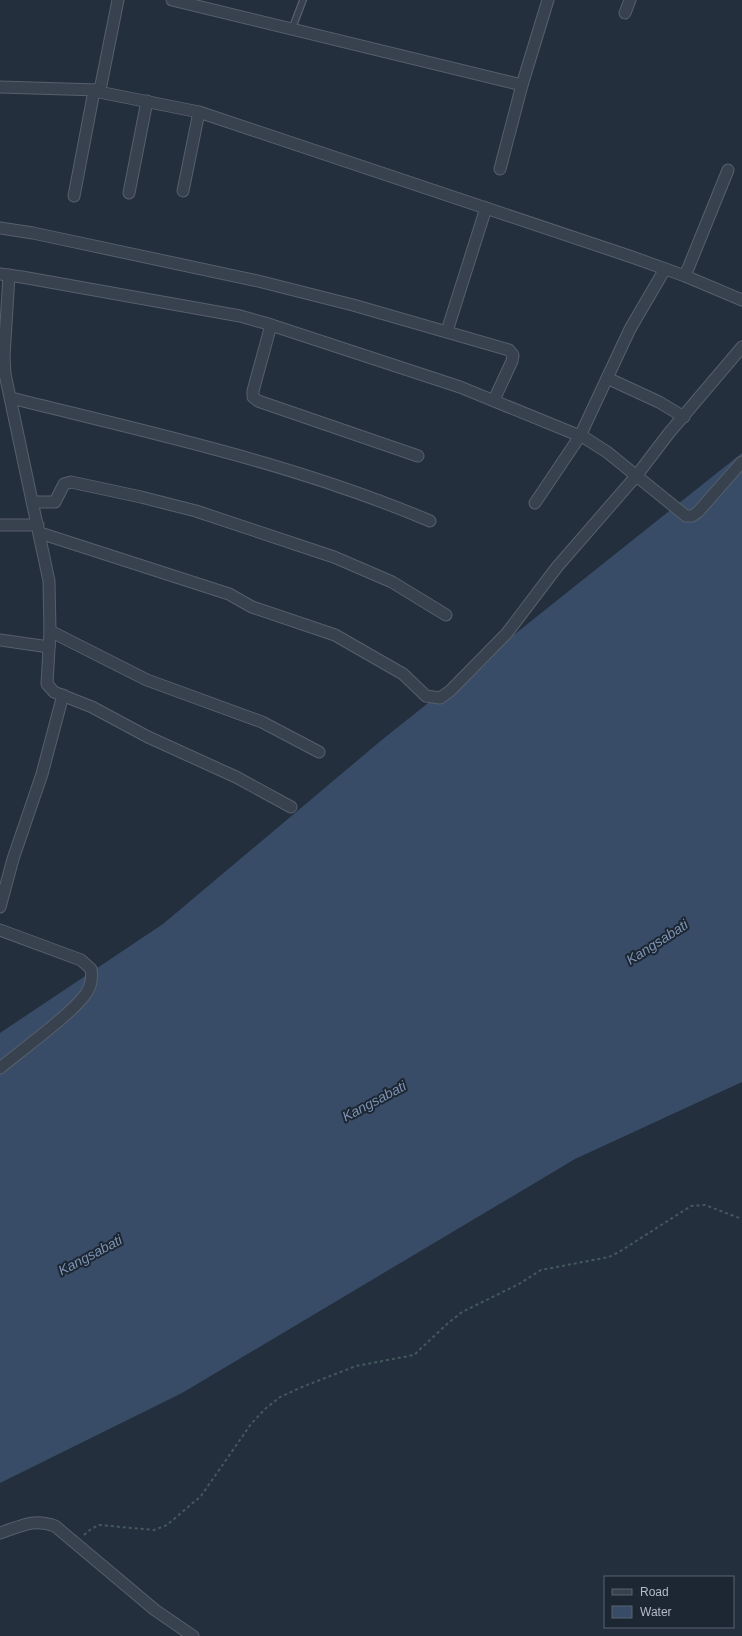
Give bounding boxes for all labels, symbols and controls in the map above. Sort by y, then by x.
water label: Kangsabati [623,916,691,968]
water label: Kangsabati [339,1077,409,1125]
water label: Kangsabati [55,1231,125,1279]
legend [604,1576,734,1628]
text: Road [640,1585,669,1599]
text: Water [640,1605,672,1619]

